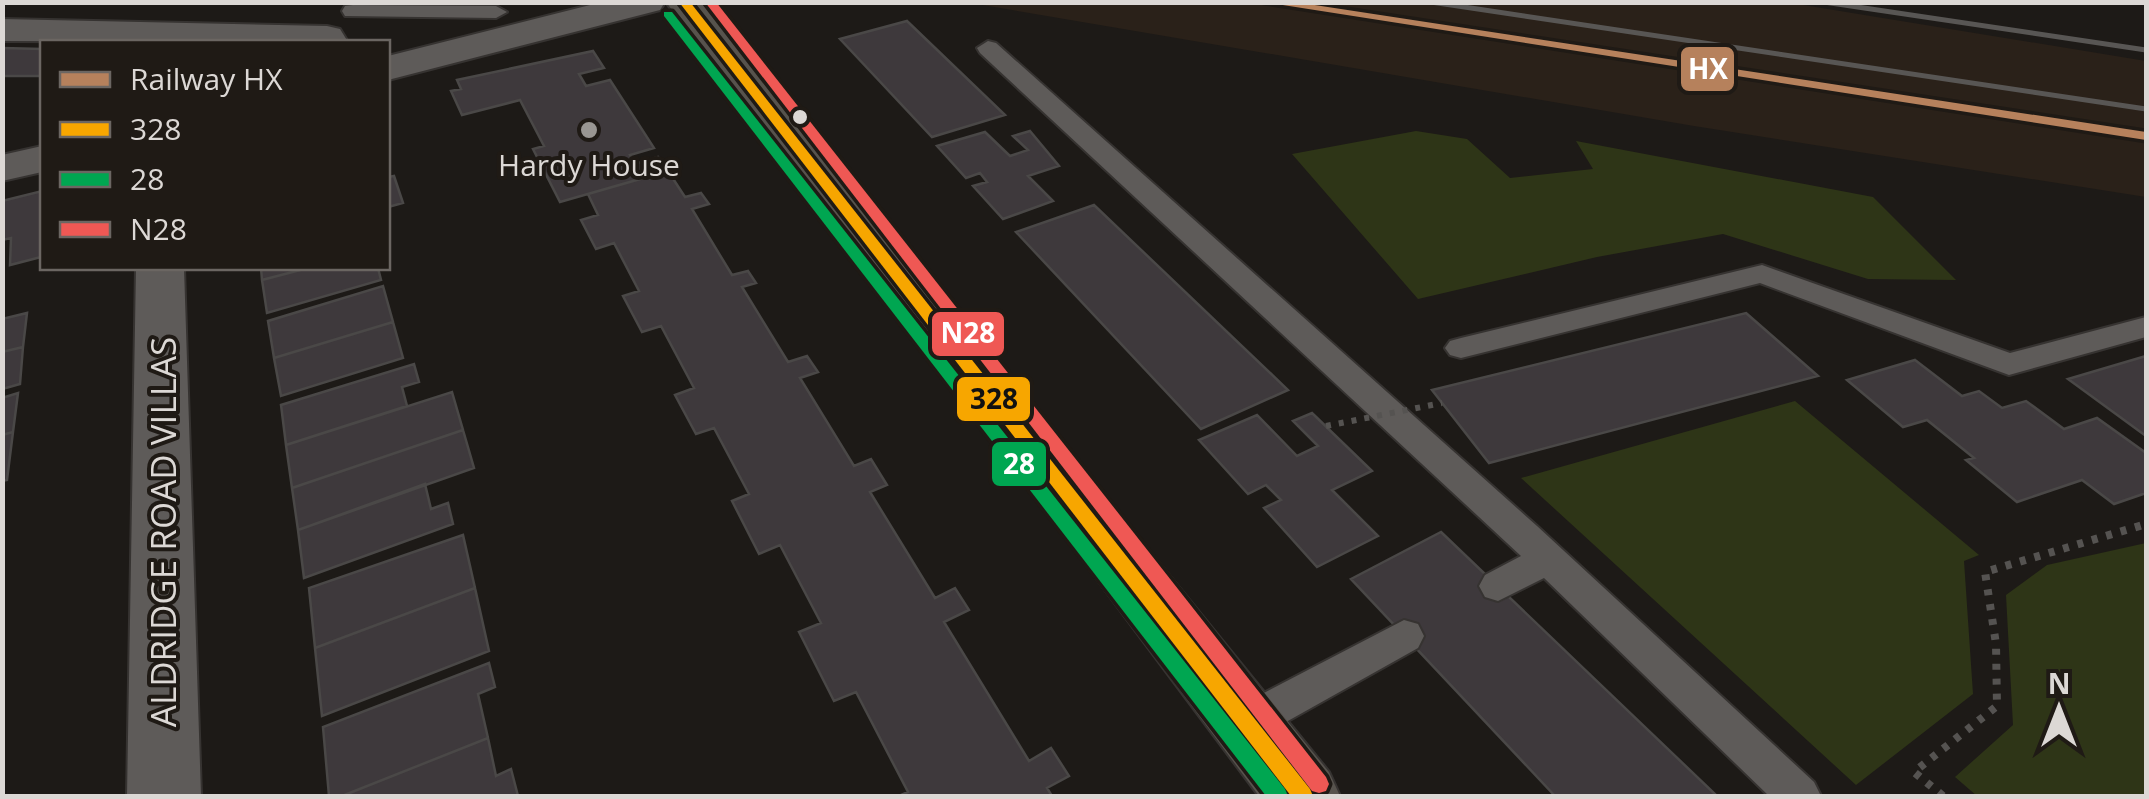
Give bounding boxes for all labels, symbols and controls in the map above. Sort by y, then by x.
legend [40,40,390,270]
line badge: HX [1679,45,1736,93]
text: HX [1688,49,1728,87]
text: Railway HX [130,58,283,99]
unlabelled marker [790,107,810,127]
text: 328 [130,108,181,149]
marker: Hardy House [578,119,600,141]
place label: Hardy House [498,144,680,185]
text: 28 [130,158,164,199]
text: N28 [130,208,187,249]
line badge: N28 [930,310,1006,358]
text: N28 [941,313,995,351]
street label: ALDRIDGE ROAD VILLAS [139,337,186,727]
line badge: 328 [955,375,1032,423]
text: 328 [970,379,1018,417]
line badge: 28 [990,440,1048,488]
text: 28 [1003,444,1035,482]
north arrow [2009,659,2109,759]
text: N [2048,664,2070,702]

